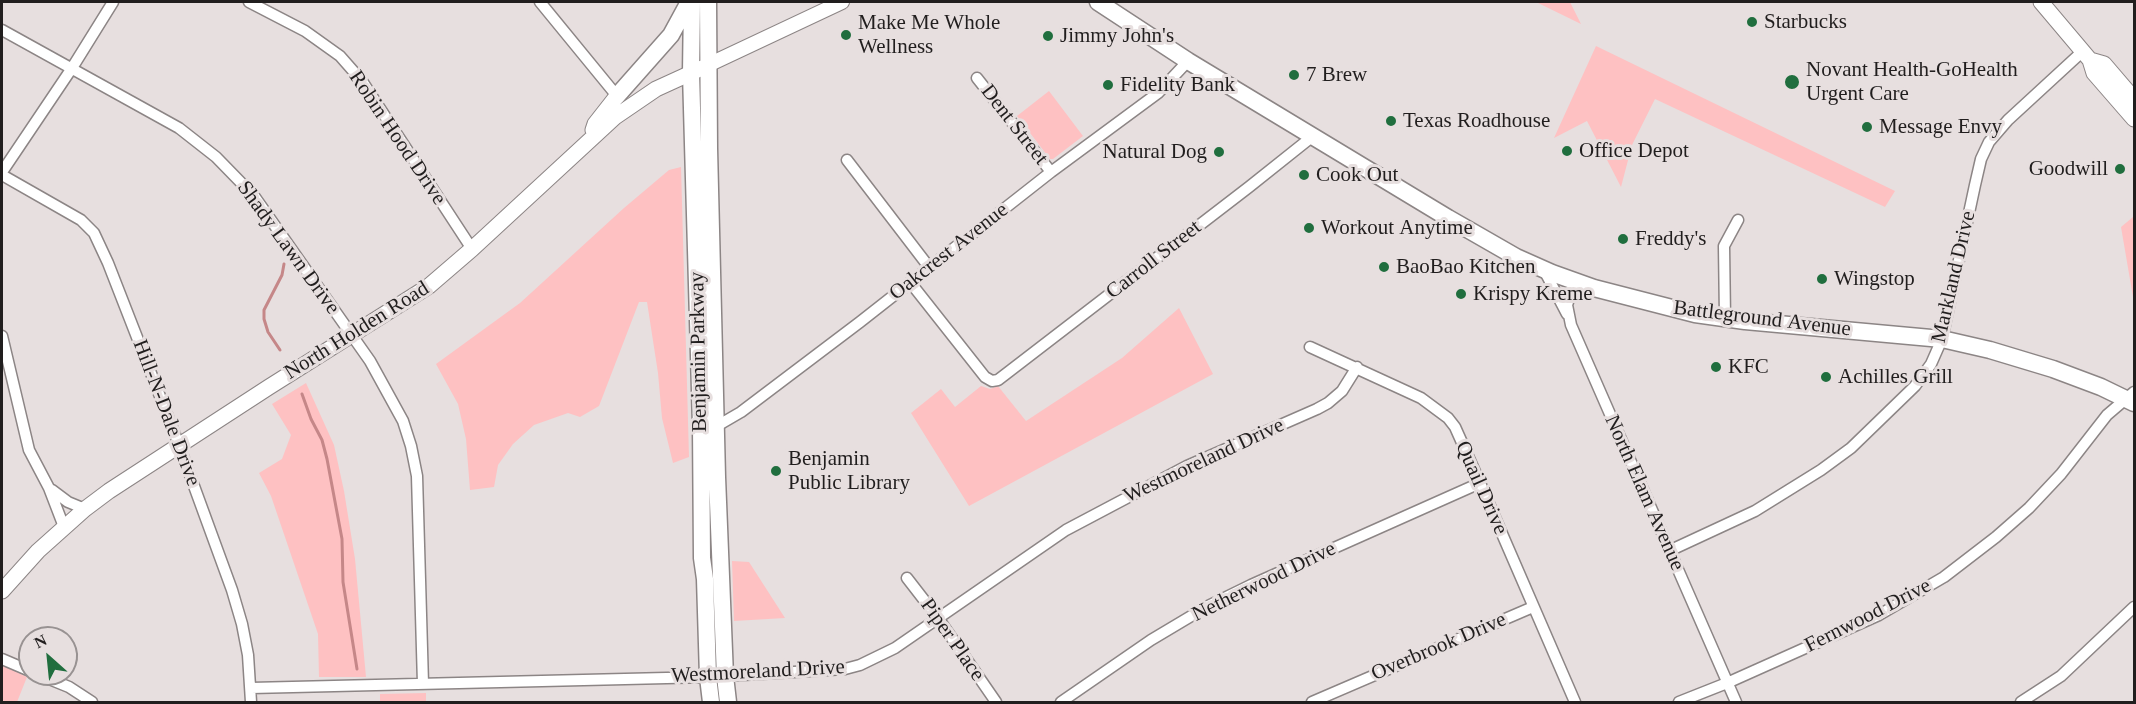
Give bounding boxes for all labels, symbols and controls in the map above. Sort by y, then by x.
place label: Starbucks [1764,9,1847,35]
place label: Make Me Whole Wellness [858,10,1000,60]
marker: Starbucks [1745,15,1759,29]
place label: Jimmy John's [1060,23,1174,49]
marker: Make Me Whole Wellness [839,28,853,42]
marker: Jimmy John's [1041,29,1055,43]
place label: Novant Health-GoHealth Urgent Care [1806,57,2018,107]
place label: 7 Brew [1306,62,1367,88]
street label: Robin Hood Drive [343,66,451,210]
marker: 7 Brew [1287,68,1301,82]
place label: Fidelity Bank [1120,72,1235,98]
marker: Novant Health-GoHealth Urgent Care [1783,73,1801,91]
marker: Fidelity Bank [1101,78,1115,92]
street label: Dent Street [975,80,1053,170]
place label: Texas Roadhouse [1403,108,1550,134]
marker: Texas Roadhouse [1384,114,1398,128]
place label: Message Envy [1879,114,2002,140]
marker: Message Envy [1860,120,1874,134]
place label: Office Depot [1579,138,1689,164]
place label: Natural Dog [1103,139,1207,165]
marker: Office Depot [1560,144,1574,158]
marker: Natural Dog [1212,145,1226,159]
place label: Goodwill [2029,156,2108,182]
place label: Cook Out [1316,162,1398,188]
marker: Goodwill [2113,162,2127,176]
marker: Cook Out [1297,168,1311,182]
street label: Shady Lawn Drive [231,176,345,320]
street label: Oakcrest Avenue [885,198,1013,306]
street label: Markland Drive [1927,209,1981,345]
street label: Carroll Street [1101,215,1207,305]
place label: Workout Anytime [1321,215,1473,241]
marker: Workout Anytime [1302,221,1316,235]
place label: Freddy's [1635,226,1706,252]
marker: Freddy's [1616,232,1630,246]
place label: BaoBao Kitchen [1396,254,1535,280]
marker: BaoBao Kitchen [1377,260,1391,274]
place label: Wingstop [1834,266,1915,292]
street label: Benjamin Parkway [685,272,713,432]
marker: Wingstop [1815,272,1829,286]
street label: North Holden Road [280,276,434,386]
place label: Krispy Kreme [1473,281,1593,307]
marker: Krispy Kreme [1454,287,1468,301]
street label: Battleground Avenue [1672,296,1852,342]
street label: Hill-N-Dale Drive [127,336,205,490]
place label: KFC [1728,354,1769,380]
marker: KFC [1709,360,1723,374]
place label: Achilles Grill [1838,364,1953,390]
marker: Achilles Grill [1819,370,1833,384]
street label: North Elam Avenue [1598,411,1690,575]
street label: Westmoreland Drive [1120,413,1288,509]
street label: Quail Drive [1449,437,1513,539]
place label: Benjamin Public Library [788,446,910,496]
marker: Benjamin Public Library [769,464,783,478]
street label: Netherwood Drive [1188,536,1340,628]
street label: Fernwood Drive [1801,573,1935,659]
street label: Piper Place [914,594,990,686]
street label: Overbrook Drive [1368,607,1510,687]
north arrow [18,626,78,686]
text: N [31,631,50,651]
street label: Westmoreland Drive [671,655,845,689]

